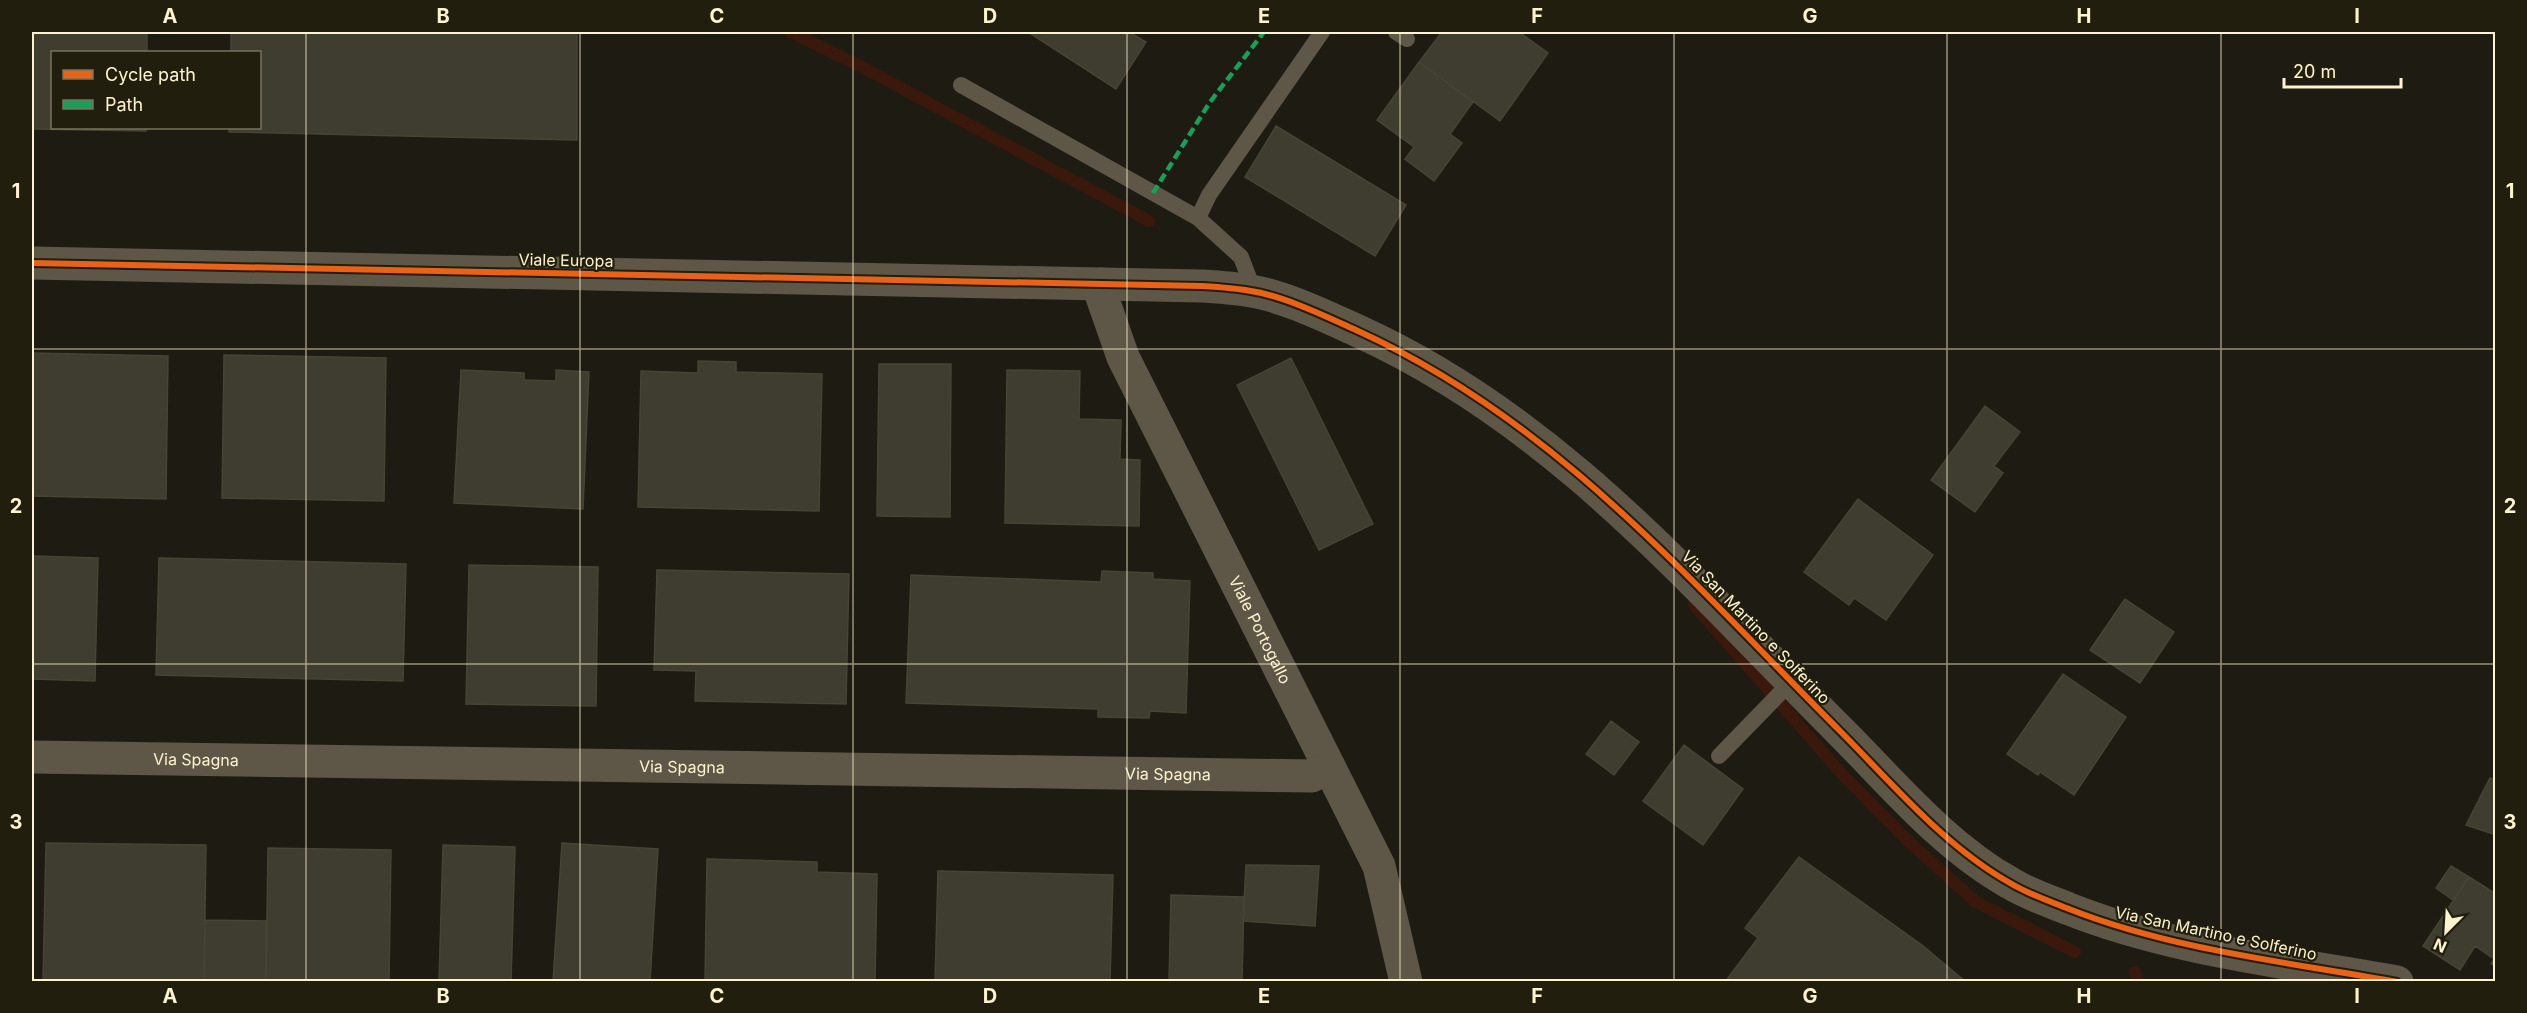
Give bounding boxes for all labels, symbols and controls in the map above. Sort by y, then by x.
text: A [163,4,178,28]
text: B [436,4,450,28]
text: C [710,4,724,28]
text: D [983,4,997,28]
text: E [1258,4,1270,28]
text: F [1531,4,1543,28]
text: G [1802,4,1818,28]
text: H [2077,4,2091,28]
text: I [2354,4,2360,28]
legend [51,51,261,129]
scale bar [2284,51,2401,89]
text: 20 m [2293,61,2336,82]
text: Cycle path [105,64,196,85]
text: Path [105,94,143,115]
text: 1 [12,179,20,203]
text: 1 [2506,179,2514,203]
street label: Viale Europa [518,249,614,271]
text: 2 [10,494,22,518]
text: 2 [2504,494,2516,518]
street label: Via San Martino e Solferino [1677,546,1835,708]
street label: Viale Portogallo [1225,572,1296,687]
street label: Via Spagna [153,749,239,770]
street label: Via Spagna [639,756,725,777]
street label: Via Spagna [1125,763,1211,784]
text: 3 [10,810,22,834]
text: 3 [2504,810,2516,834]
street label: Via San Martino e Solferino [2113,902,2319,964]
north arrow [2416,902,2476,962]
text: N [2430,934,2450,957]
text: A [163,984,178,1008]
text: B [436,984,450,1008]
text: C [710,984,724,1008]
text: D [983,984,997,1008]
text: E [1258,984,1270,1008]
text: F [1531,984,1543,1008]
text: G [1802,984,1818,1008]
text: H [2077,984,2091,1008]
text: I [2354,984,2360,1008]

